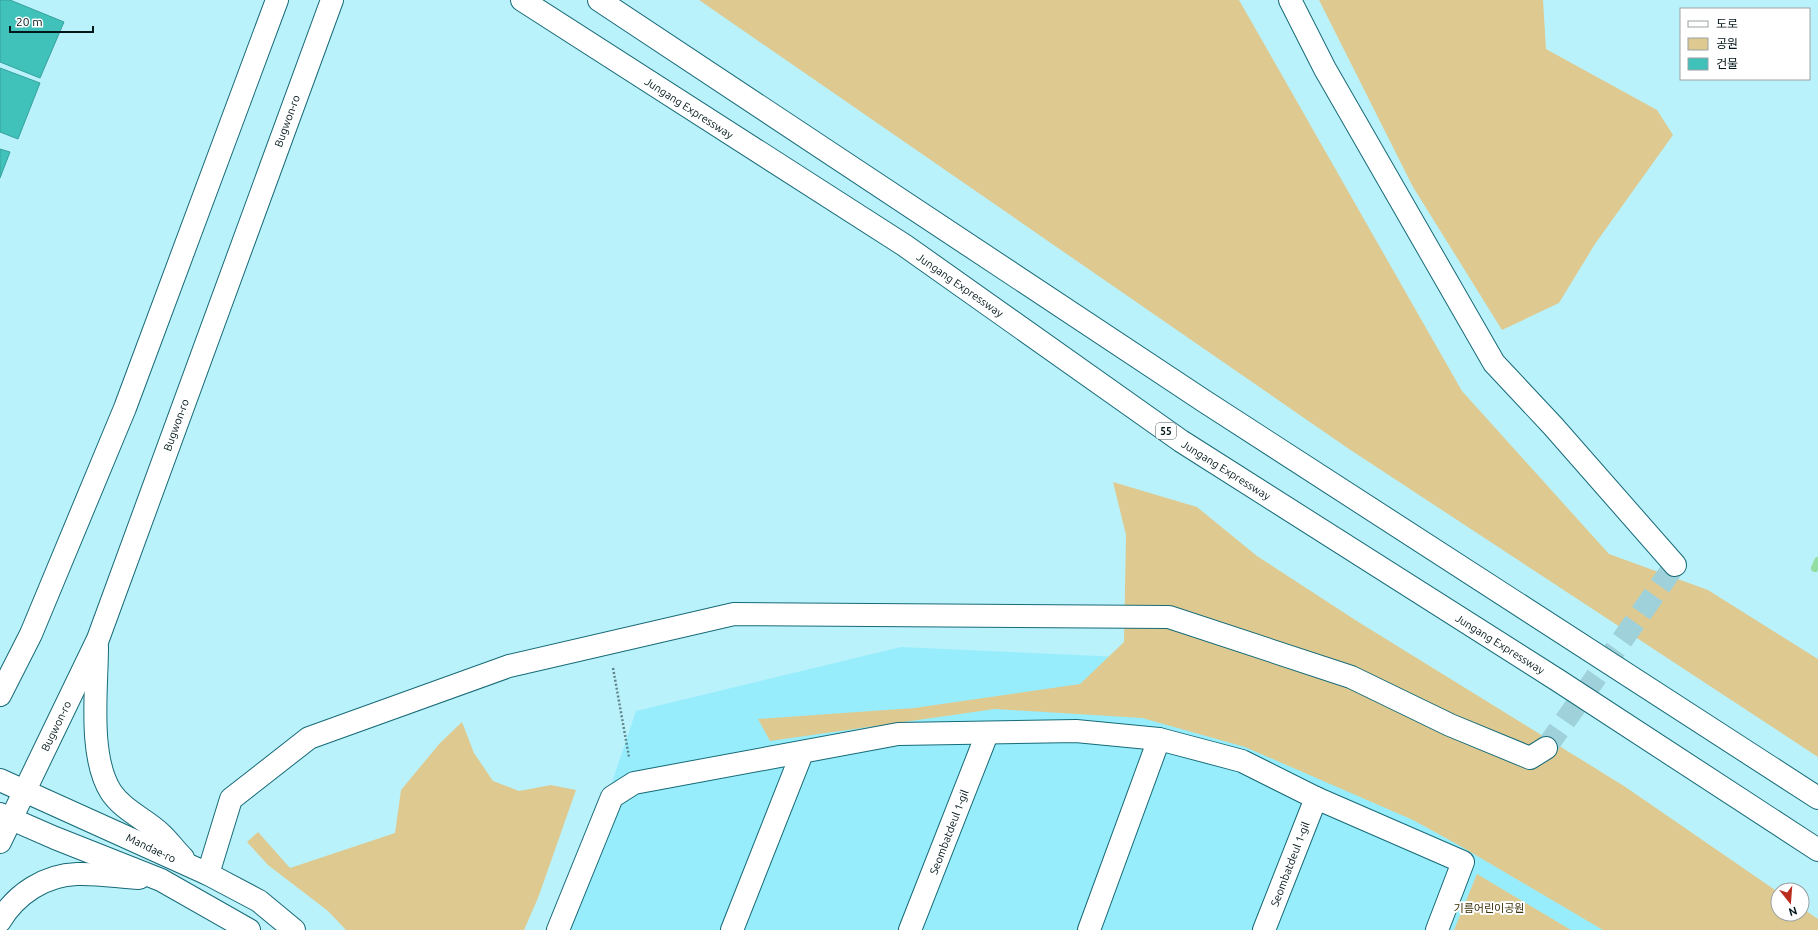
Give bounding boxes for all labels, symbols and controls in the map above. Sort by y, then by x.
scale bar [10,8,93,34]
legend [1680,8,1810,80]
text: 20 m [16,15,43,28]
text: 도로 [1716,17,1738,30]
text: 공원 [1716,37,1738,50]
text: 건물 [1716,57,1738,70]
street label: Jungang Expressway [643,75,736,141]
street label: Bugwon-ro [272,93,302,149]
street label: Jungang Expressway [915,251,1006,320]
street label: Bugwon-ro [161,397,191,453]
road number: 55 [1156,423,1176,439]
street label: Jungang Expressway [1179,438,1273,503]
street label: Jungang Expressway [1453,612,1547,677]
street label: Bugwon-ro [39,699,73,753]
street label: Seombatdeul 1-gil [927,788,971,876]
street label: Seombatdeul 1-gil [1268,820,1312,908]
street label: Mandae-ro [124,831,178,865]
north arrow [1770,882,1810,922]
park label: 기름어린이공원 [1454,902,1524,914]
text: N [1787,905,1799,919]

